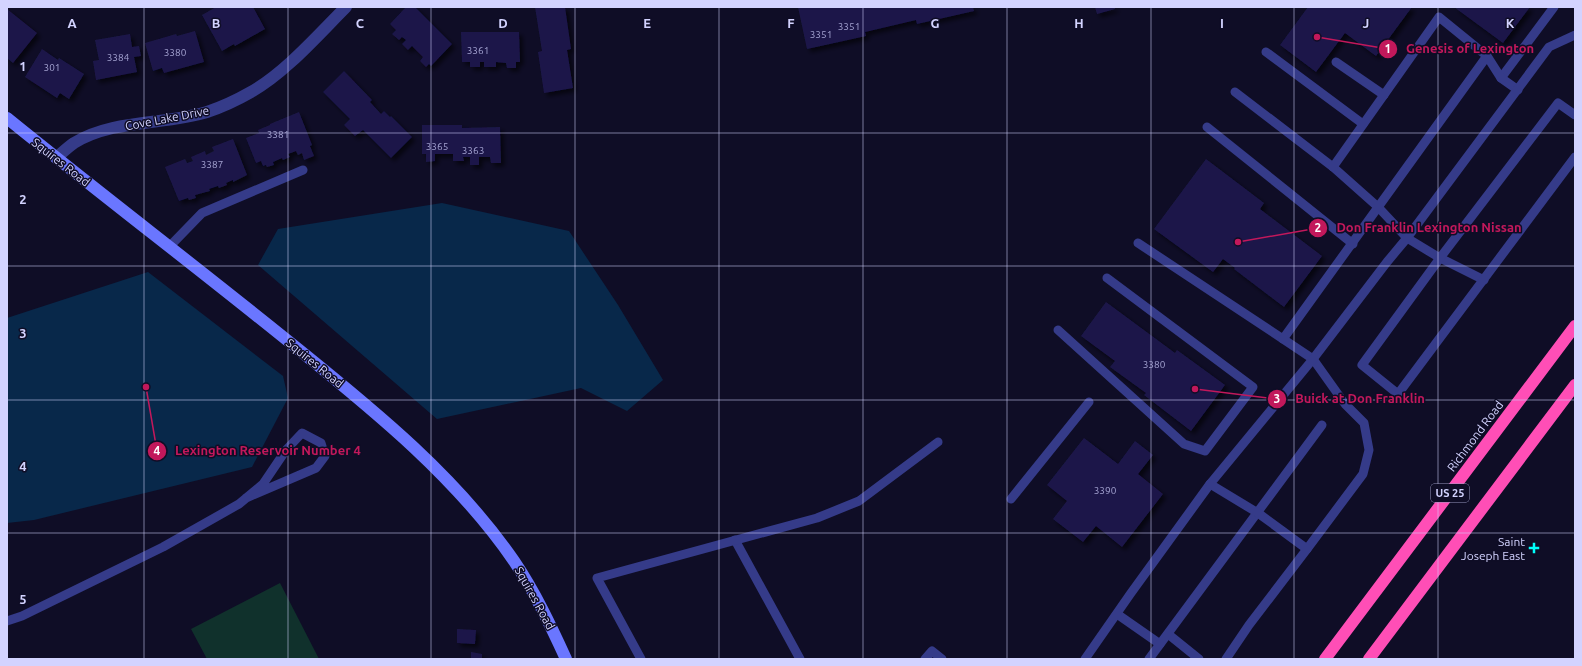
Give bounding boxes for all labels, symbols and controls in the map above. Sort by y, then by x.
text: A [67,16,77,30]
text: B [212,16,221,30]
text: C [356,16,365,30]
text: D [498,16,508,30]
text: E [643,16,651,30]
text: F [787,16,795,30]
text: G [931,16,940,30]
text: H [1074,16,1084,30]
text: I [1220,16,1224,30]
text: J [1363,16,1369,30]
text: K [1506,16,1515,30]
house number: 3351 [838,21,860,32]
house number: 3351 [810,29,832,40]
callout: Genesis of Lexington [1378,36,1543,61]
text: Genesis of Lexington [1406,41,1534,55]
text: 1 [1385,42,1391,55]
house number: 3361 [467,45,489,56]
house number: 3380 [164,47,187,58]
house number: 3384 [107,52,130,63]
text: 1 [19,59,27,73]
house number: 301 [44,62,60,73]
street label: Cove Lake Drive [124,103,210,133]
house number: 3381 [267,129,289,140]
street label: Squires Road [29,135,93,189]
house number: 3365 [426,141,448,152]
house number: 3363 [462,145,484,156]
house number: 3387 [201,159,223,170]
text: 2 [19,192,27,206]
callout: Don Franklin Lexington Nissan [1308,215,1530,240]
text: Don Franklin Lexington Nissan [1336,220,1522,234]
text: 2 [1315,221,1322,234]
text: 3 [19,326,27,340]
street label: Squires Road [284,336,346,390]
house number: 3380 [1143,359,1166,370]
callout: Buick at Don Franklin [1267,386,1432,411]
text: Buick at Don Franklin [1295,391,1425,405]
text: 3 [1274,392,1280,405]
street label: Richmond Road [1444,398,1506,474]
callout: Lexington Reservoir Number 4 [147,438,369,463]
text: Lexington Reservoir Number 4 [175,443,361,457]
text: 4 [154,444,161,457]
text: 4 [19,459,27,473]
road number: US 25 [1431,484,1469,502]
house number: 3390 [1094,485,1117,496]
place label: Saint Joseph East [1461,535,1525,562]
marker: Saint Joseph East [1528,542,1540,554]
street label: Squires Road [512,564,558,632]
text: 5 [19,592,27,606]

